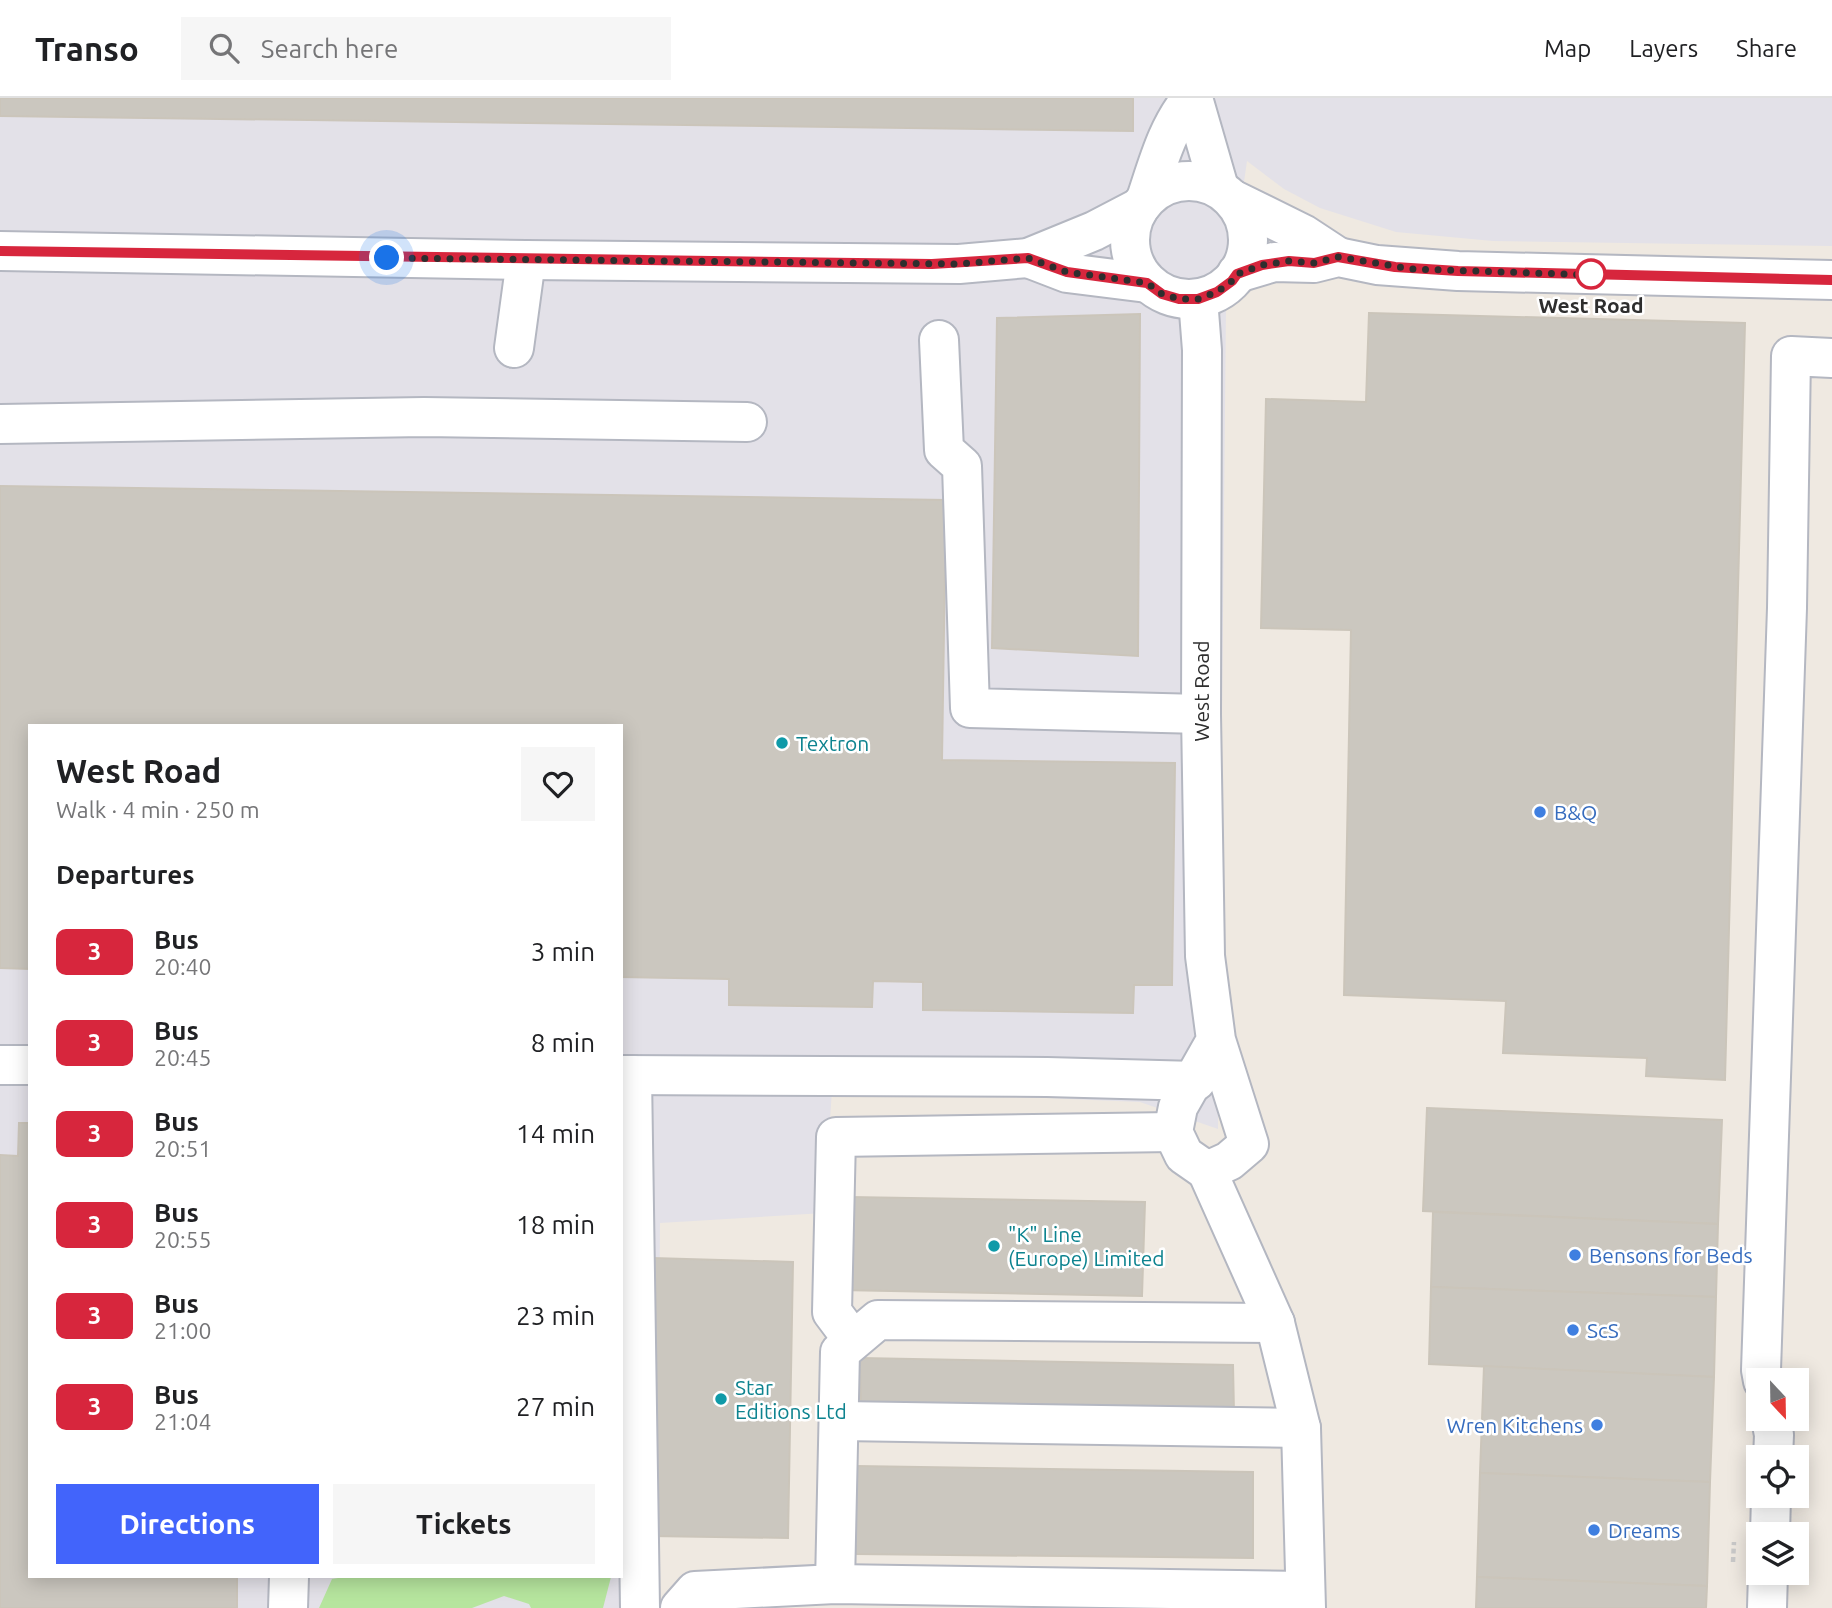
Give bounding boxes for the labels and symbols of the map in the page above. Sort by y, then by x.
your location [369,240,404,275]
marker: West Road [1576,259,1606,289]
place label: West Road [1538,293,1644,317]
street label: West Road [1189,640,1213,742]
place label: Textron [796,731,869,755]
marker: Textron [774,735,790,751]
place label: B&Q [1554,800,1597,824]
marker: B&Q [1532,804,1548,820]
place label: "K" Line (Europe) Limited [1008,1222,1165,1270]
marker: "K" Line (Europe) Limited [986,1238,1002,1254]
place label: Bensons for Beds [1589,1243,1753,1267]
marker: Bensons for Beds [1567,1247,1583,1263]
place label: ScS [1587,1318,1619,1342]
marker: ScS [1565,1322,1581,1338]
north arrow [1746,1368,1810,1432]
place label: Star Editions Ltd [735,1375,847,1423]
marker: Star Editions Ltd [713,1391,729,1407]
place label: Wren Kitchens [1447,1413,1583,1437]
marker: Wren Kitchens [1589,1417,1605,1433]
place label: Dreams [1608,1518,1680,1542]
marker: Dreams [1586,1522,1602,1538]

